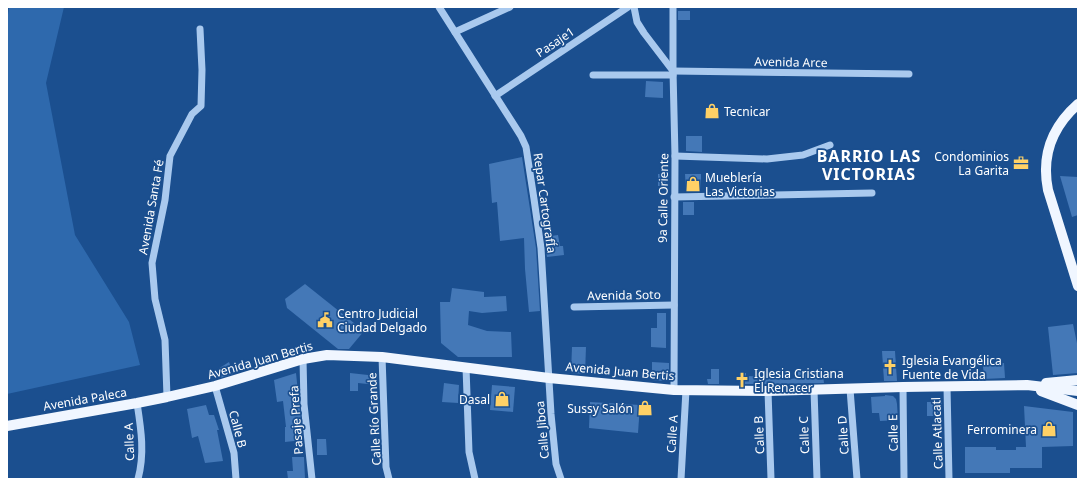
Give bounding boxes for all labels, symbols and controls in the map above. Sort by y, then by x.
street label: Pasaje1 [532,23,578,61]
street label: Avenida Arce [754,53,828,71]
shop icon: Tecnicar [703,102,721,120]
place label: Tecnicar [724,103,770,120]
district label: BARRIO LAS VICTORIAS [817,145,921,185]
place label: Condominios La Garita [934,148,1009,179]
street label: Repar CartografÍa [530,152,560,254]
street label: 9a Calle Oriente [654,153,672,243]
office icon: Condominios La Garita [1012,154,1030,172]
street label: Avenida Santa Fé [134,158,168,256]
place label: Mueblería Las Victorias [705,169,775,200]
shop icon: Mueblería Las Victorias [684,175,702,193]
street label: Avenida Soto [587,286,661,304]
place label: Centro Judicial Ciudad Delgado [337,305,427,336]
public building icon: Centro Judicial Ciudad Delgado [316,311,334,329]
street label: Avenida Juan Bertis [205,337,315,383]
place label: Iglesia Evangélica Fuente de Vida [902,352,1002,383]
street label: Avenida Juan Bertis [565,358,675,384]
church icon: Iglesia Evangélica Fuente de Vida [881,358,899,376]
place label: Iglesia Cristiana El Renacer [754,365,844,396]
church icon: Iglesia Cristiana El Renacer [733,371,751,389]
street label: Calle Río Grande [363,372,385,466]
street label: Avenida Paleca [42,383,128,415]
street label: Pasaje Prefa [285,385,307,455]
shop icon: Dasal [493,390,511,408]
place label: Dasal [459,391,490,408]
street label: Calle Atlacatl [927,397,947,469]
shop icon: Sussy Salón [636,399,654,417]
street label: Calle Jiboa [531,400,553,460]
place label: Sussy Salón [567,400,633,417]
street label: Calle B [225,408,251,450]
street label: Calle A [662,414,682,454]
street label: Calle E [884,414,902,452]
street label: Calle B [750,415,768,454]
street label: Calle C [795,415,813,454]
street label: Calle D [833,415,853,455]
shop icon: Ferrominera [1040,420,1058,438]
place label: Ferrominera [967,421,1037,438]
street label: Calle A [120,422,138,461]

